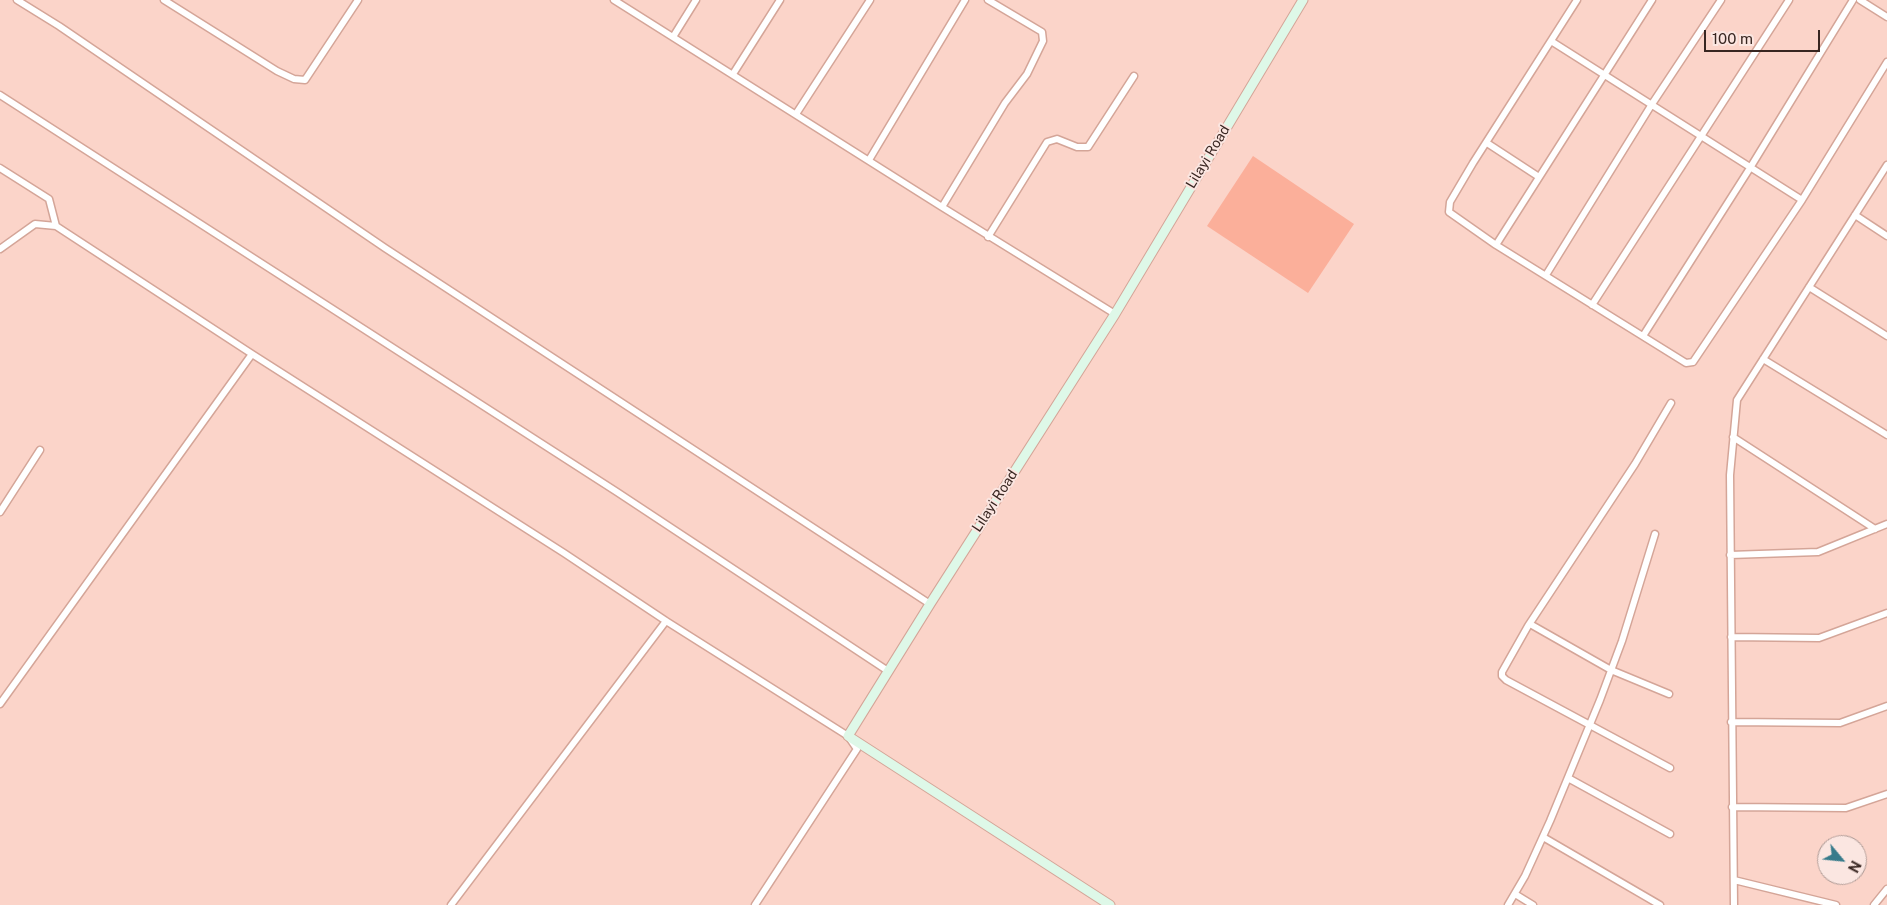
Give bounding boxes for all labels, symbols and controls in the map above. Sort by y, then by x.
scale bar [1707,20,1823,52]
text: 100 m [1712,30,1753,47]
street label: Lilayi Road [1183,122,1233,192]
street label: Lilayi Road [969,467,1021,535]
north arrow [1817,835,1867,885]
text: N [1845,858,1864,875]

